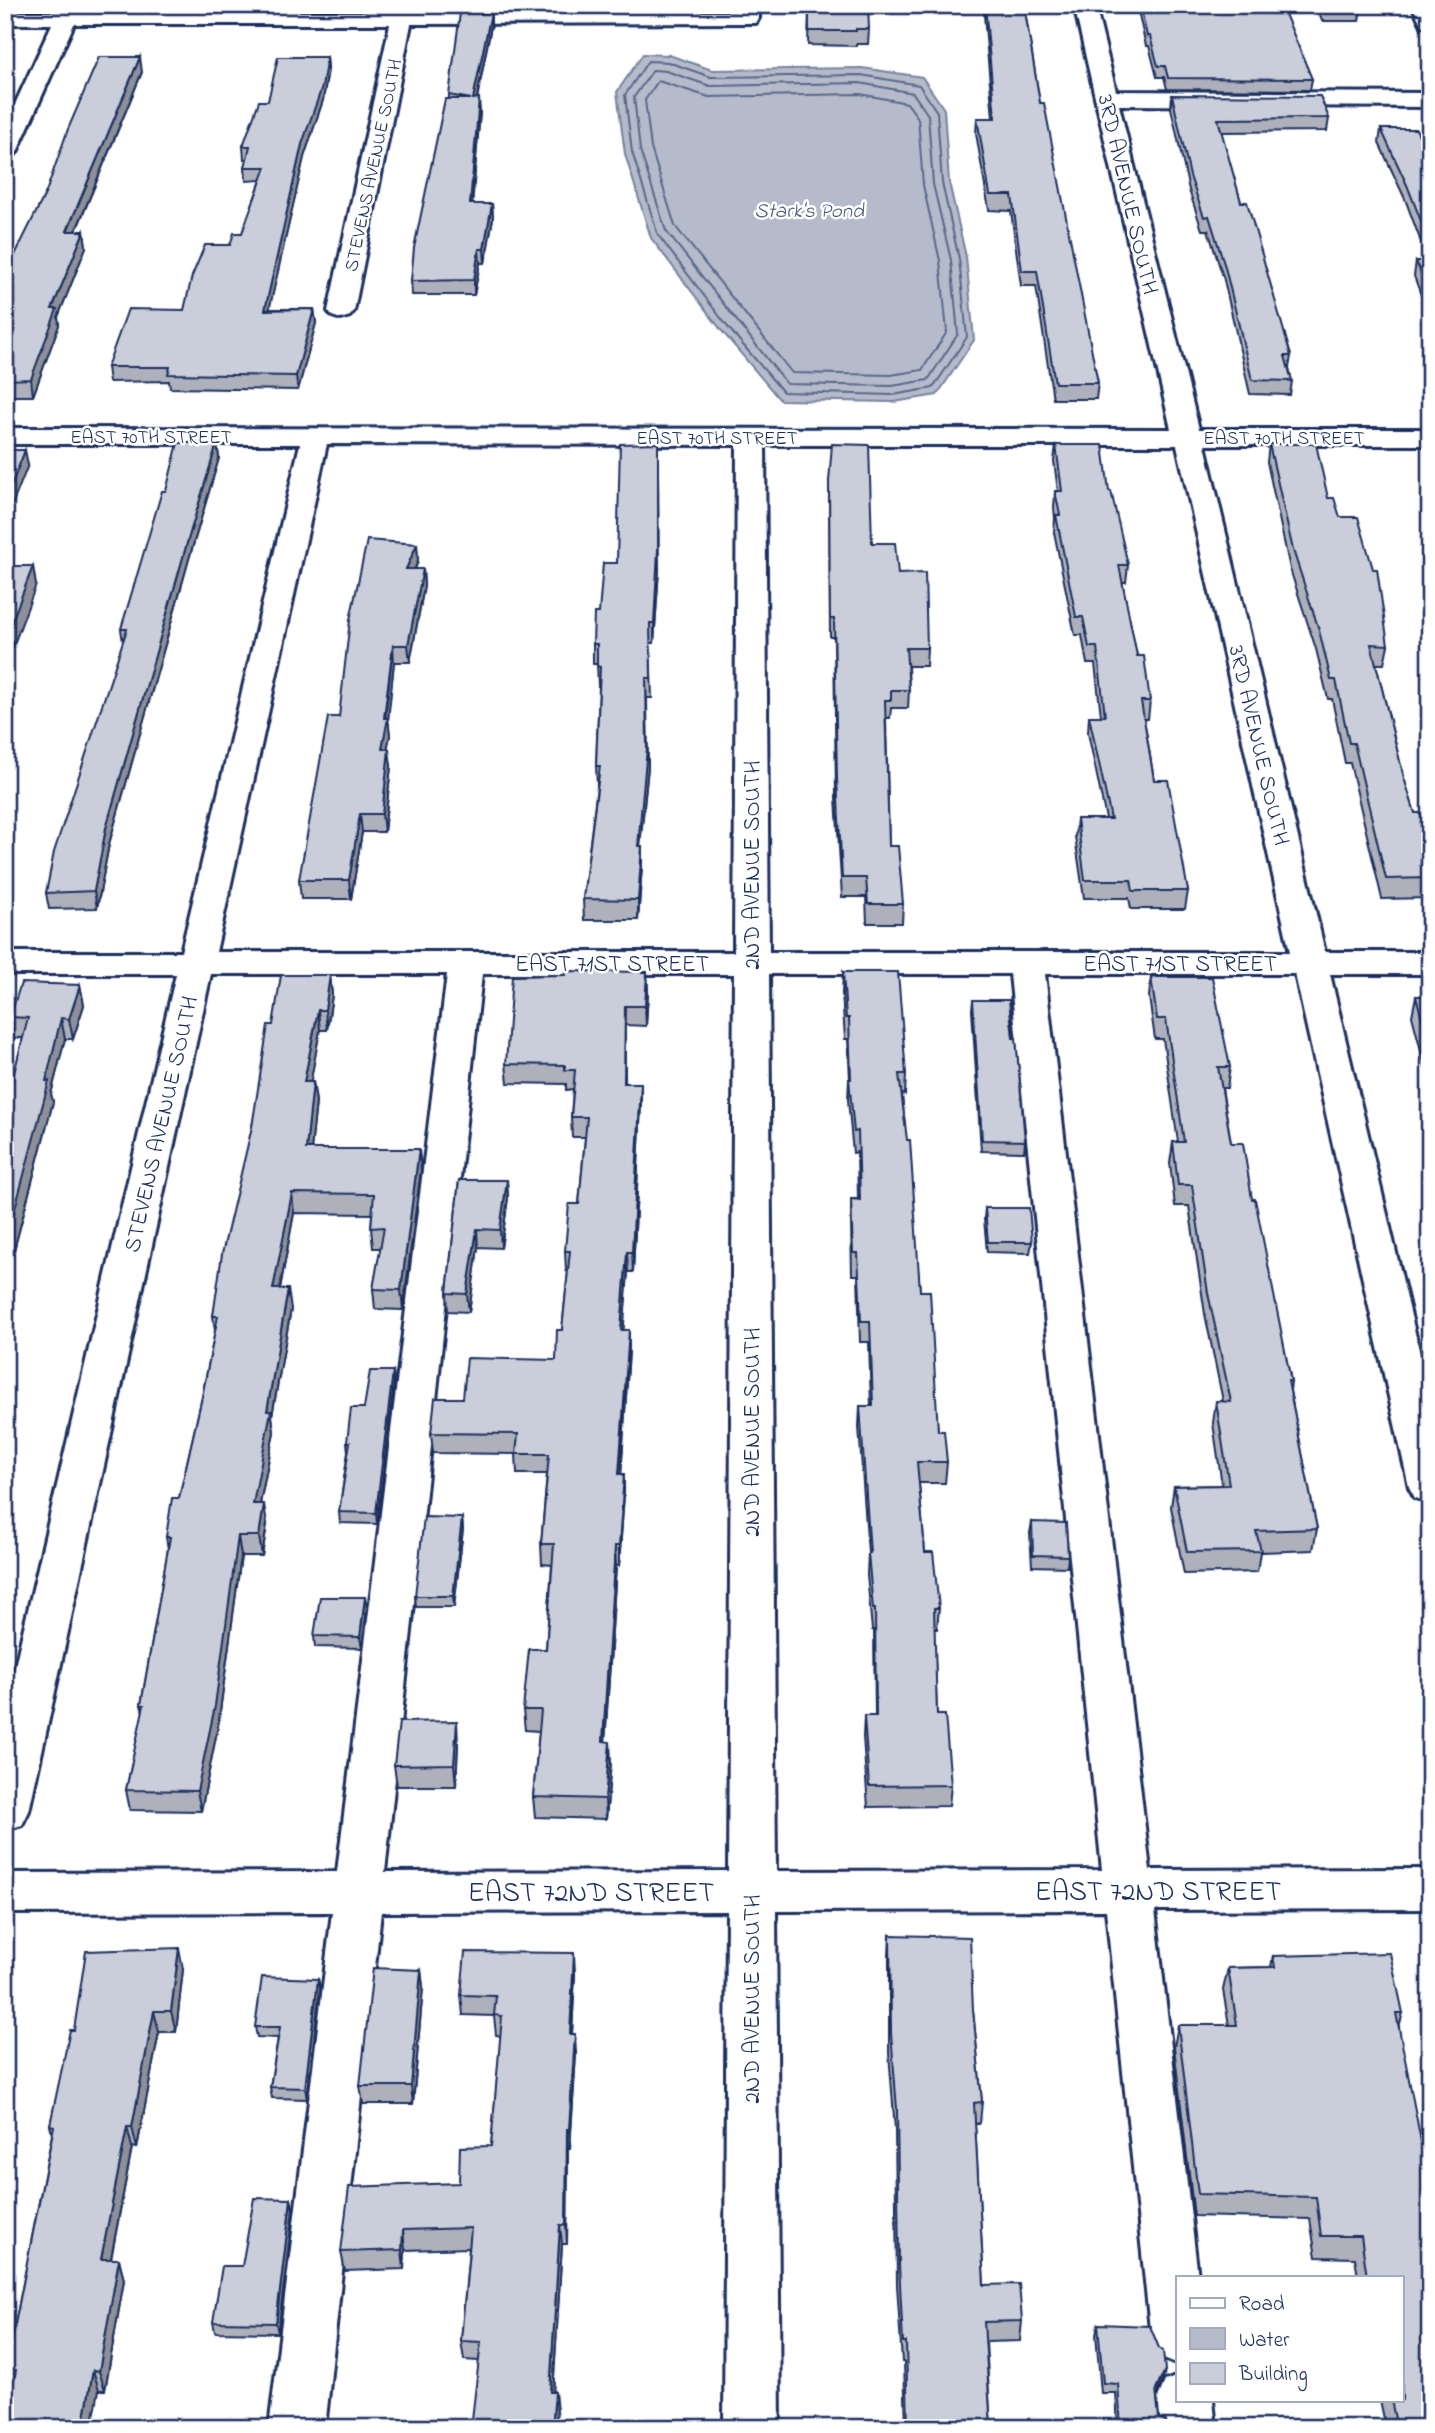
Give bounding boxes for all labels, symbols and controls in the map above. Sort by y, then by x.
street label: STEVENS AVENUE SOUTH [339,57,410,274]
street label: 3RD AVENUE SOUTH [1087,91,1166,298]
water label: Stark's Pond [754,197,865,227]
street label: EAST 70TH STREET [70,425,232,452]
street label: EAST 70TH STREET [636,426,798,453]
street label: EAST 70TH STREET [1203,426,1365,453]
street label: 3RD AVENUE SOUTH [1218,642,1297,849]
street label: 2ND AVENUE SOUTH [737,760,770,970]
street label: EAST 71ST STREET [515,949,709,982]
street label: EAST 71ST STREET [1083,949,1277,982]
street label: STEVENS AVENUE SOUTH [117,993,208,1256]
street label: 2ND AVENUE SOUTH [737,1327,770,1537]
street label: EAST 72ND STREET [1035,1873,1281,1914]
street label: EAST 72ND STREET [468,1874,714,1915]
street label: 2ND AVENUE SOUTH [737,1894,770,2104]
legend [1176,2276,1404,2402]
text: Road [1239,2290,1285,2320]
text: Water [1239,2326,1290,2356]
text: Building [1238,2360,1308,2392]

